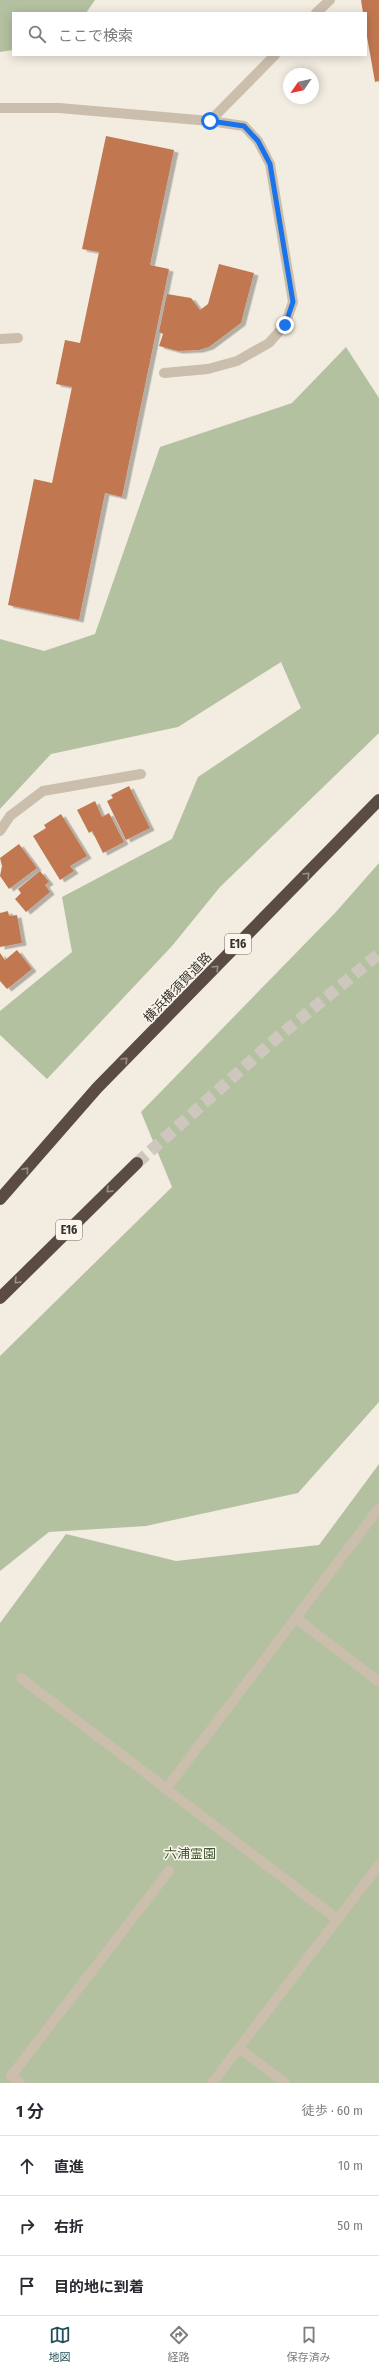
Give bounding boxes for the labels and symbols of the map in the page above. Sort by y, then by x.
north arrow [283,68,319,104]
route start [201,112,219,130]
route end [276,316,294,334]
one-way arrow [302,872,310,880]
road number: E16 [225,934,251,954]
street label: 横浜横須賀道路 [140,949,214,1025]
one-way arrow [211,965,219,973]
one-way arrow [120,1057,127,1065]
one-way arrow [21,1167,28,1174]
one-way arrow [106,1185,114,1193]
road number: E16 [56,1220,82,1240]
one-way arrow [14,1276,22,1284]
park label: 六浦霊園 [164,1846,216,1861]

